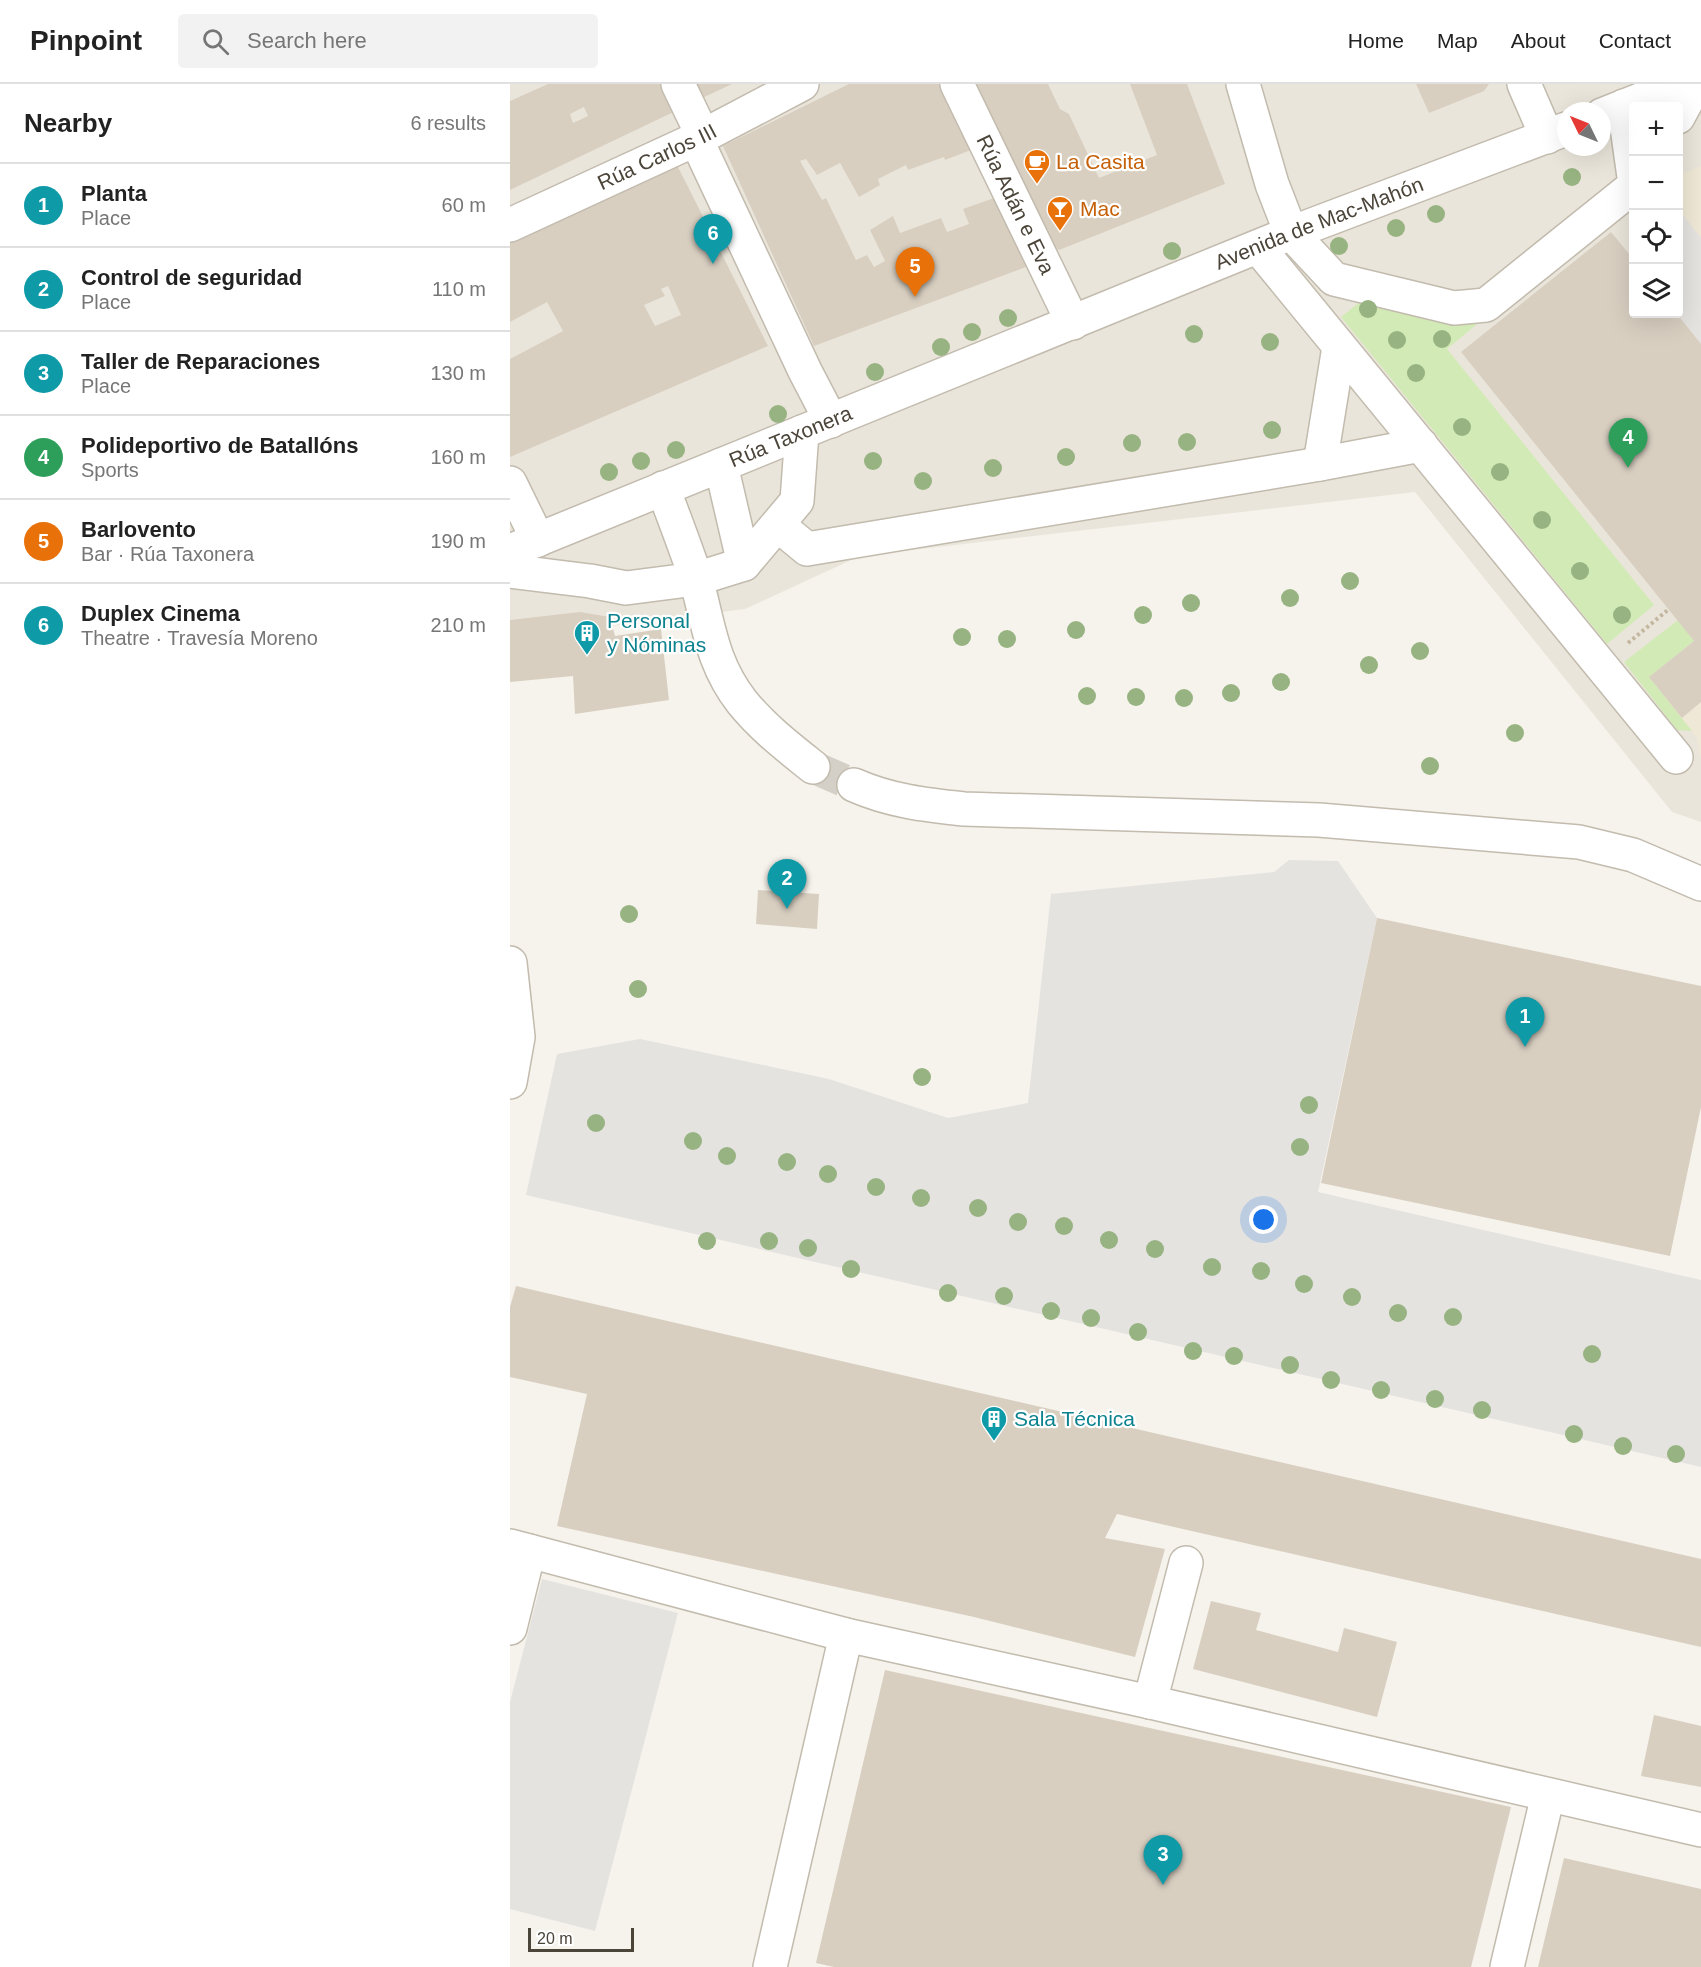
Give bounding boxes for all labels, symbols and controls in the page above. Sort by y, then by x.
search box [178,14,598,68]
text: Pinpoint [30,25,142,56]
icon: search [199,25,232,58]
text: Search here [247,28,367,53]
text: Home [1348,29,1404,52]
text: Map [1437,29,1478,52]
text: About [1511,29,1566,52]
text: Contact [1599,29,1671,52]
north arrow [1557,102,1611,156]
map controls [1629,102,1683,318]
button: + [1629,102,1683,156]
text: Nearby [24,108,112,138]
text: 6 results [410,112,486,134]
street label: Rúa Carlos III [594,119,720,194]
street label: Rúa Adán e Eva [972,131,1060,278]
cafe icon: La Casita [1022,147,1052,185]
place label: La Casita [1056,150,1145,173]
button: − [1629,156,1683,210]
street label: Avenida de Mac-Mahón [1211,172,1426,274]
text: Planta [81,181,147,206]
text: 1 [38,194,49,216]
text: 60 m [442,194,486,216]
bar icon: Mac [1045,194,1075,232]
place label: Mac [1080,197,1120,220]
text: Place [81,207,131,229]
button: locate [1629,210,1683,264]
pin: 6 [694,214,732,264]
pin: 5 [896,248,934,297]
button: layers [1629,264,1683,318]
text: Control de seguridad [81,265,302,290]
text: 2 [38,278,49,300]
text: 110 m [432,278,486,300]
text: Place [81,291,131,313]
text: Taller de Reparaciones [81,349,320,374]
text: 3 [38,362,49,384]
text: 130 m [430,362,486,384]
text: Place [81,375,131,397]
street label: Rúa Taxonera [726,401,855,472]
pin: 4 [1608,418,1648,468]
text: Polideportivo de Batallóns [81,433,358,458]
text: 4 [38,446,49,468]
text: 160 m [430,446,486,468]
text: Sports [81,459,139,481]
text: Barlovento [81,517,196,542]
text: 5 [38,530,49,552]
text: 190 m [430,530,486,552]
text: Bar · Rúa Taxonera [81,543,254,565]
text: Duplex Cinema [81,601,240,626]
place label: Personal y Nóminas [607,609,706,656]
text: 6 [38,614,49,636]
text: 210 m [430,614,486,636]
building icon: Personal y Nóminas [572,618,602,656]
text: Theatre · Travesía Moreno [81,627,318,649]
pin: 2 [768,860,806,909]
pin: 1 [1506,998,1544,1047]
your location [1249,1205,1278,1234]
building icon: Sala Técnica [979,1404,1009,1442]
place label: Sala Técnica [1014,1407,1135,1430]
pin: 3 [1144,1836,1182,1885]
scale bar [528,1925,634,1952]
text: 20 m [537,1930,573,1947]

